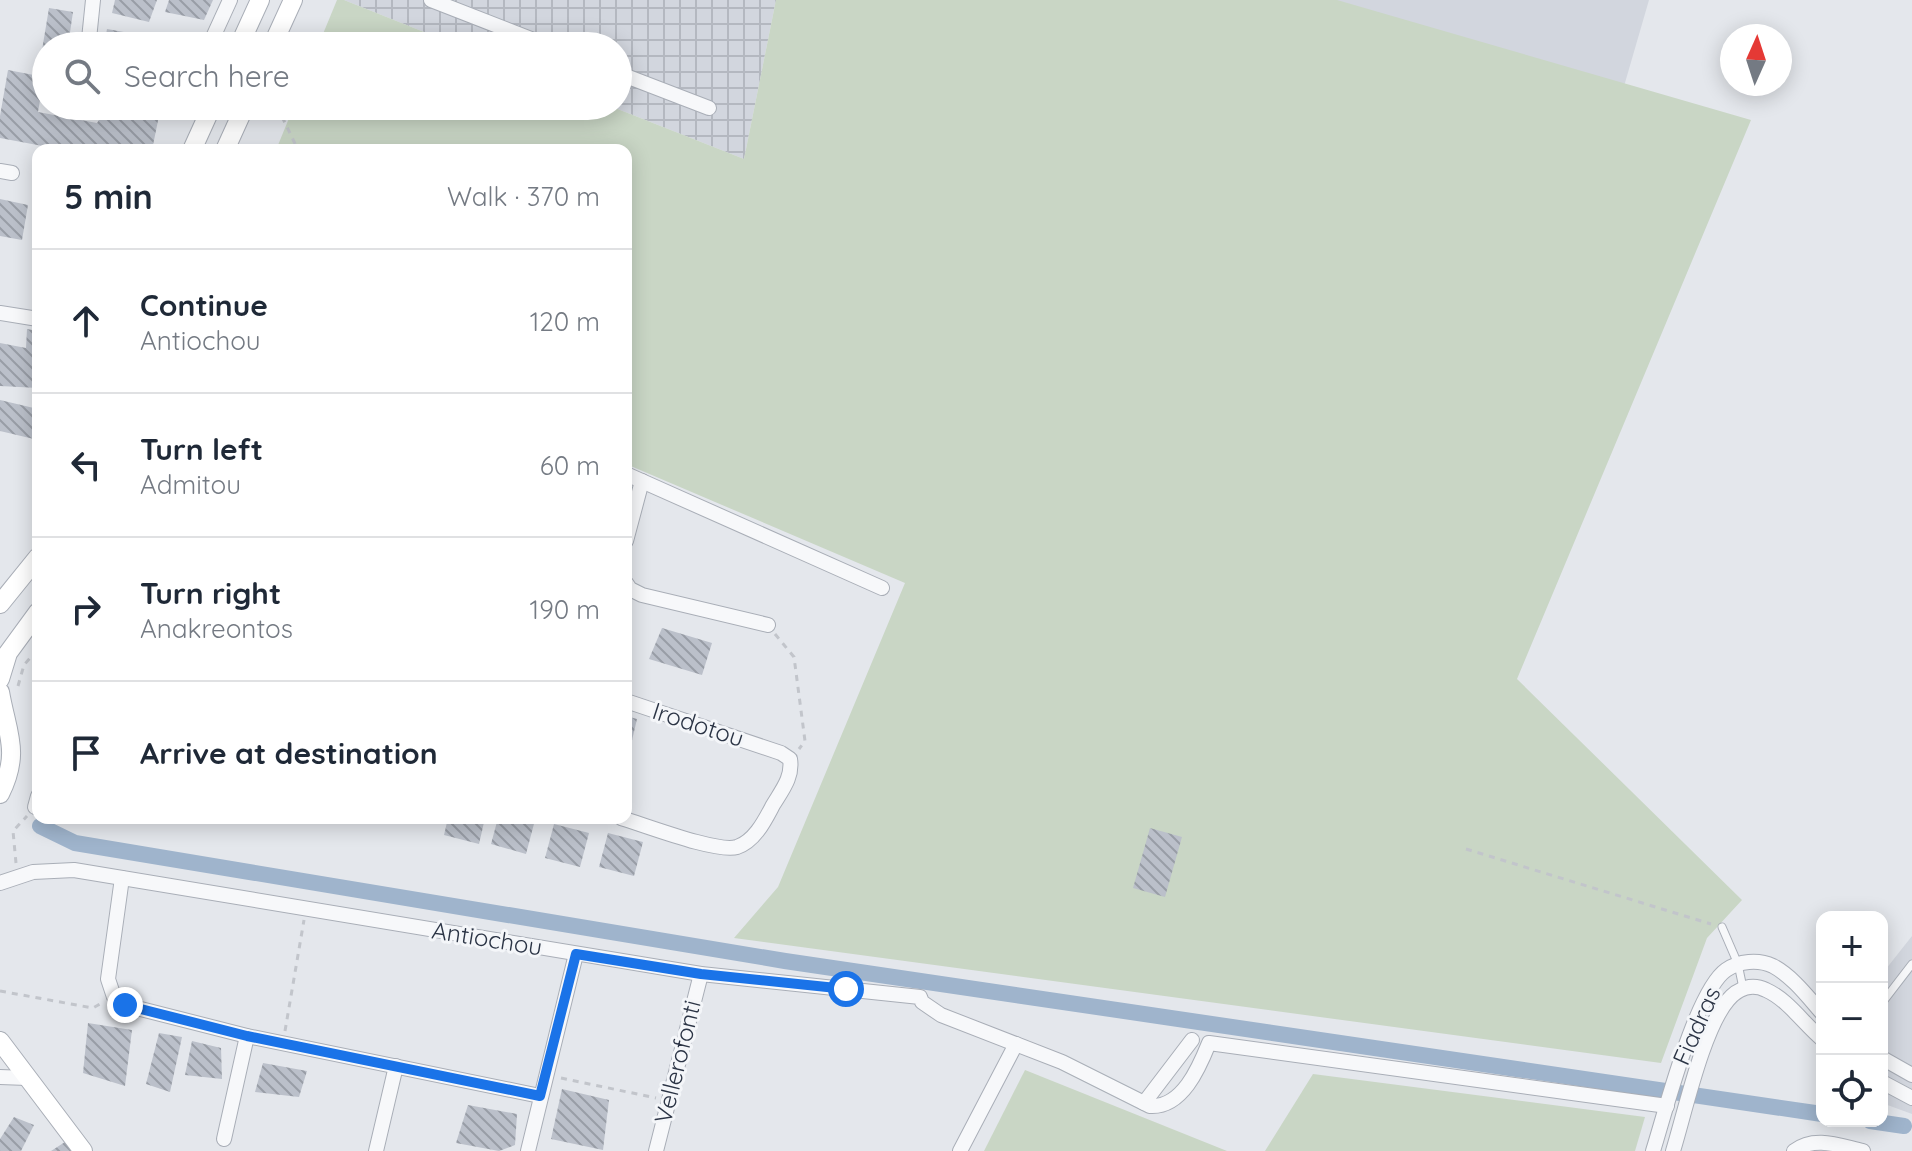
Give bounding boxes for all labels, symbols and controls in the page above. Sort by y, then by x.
north arrow [1720,24,1792,96]
search box [32,32,632,120]
icon: search [60,54,104,98]
text: Search here [124,57,290,95]
text: 5 min [64,175,153,218]
text: Walk · 370 m [447,180,600,213]
text: Continue [140,286,268,324]
icon: ahead [64,299,108,343]
text: 120 m [530,305,600,338]
text: Antiochou [140,324,261,357]
text: Turn left [140,430,263,468]
icon: left [64,443,108,487]
text: 60 m [540,449,600,482]
text: Admitou [140,468,241,501]
text: Turn right [140,574,281,612]
icon: right [64,587,108,631]
text: 190 m [530,593,600,626]
text: Anakreontos [140,612,293,645]
street label: Irodotou [649,695,748,753]
icon: arrive [64,731,108,775]
text: Arrive at destination [140,734,438,772]
map controls [1816,911,1888,1127]
button: + [1816,911,1888,983]
street label: Antiochou [430,914,545,962]
route start [828,971,864,1007]
street label: Fiadras [1666,982,1727,1069]
button: − [1816,983,1888,1055]
route end [107,987,143,1023]
street label: Vellerofonti [647,997,707,1126]
button: locate [1816,1055,1888,1127]

